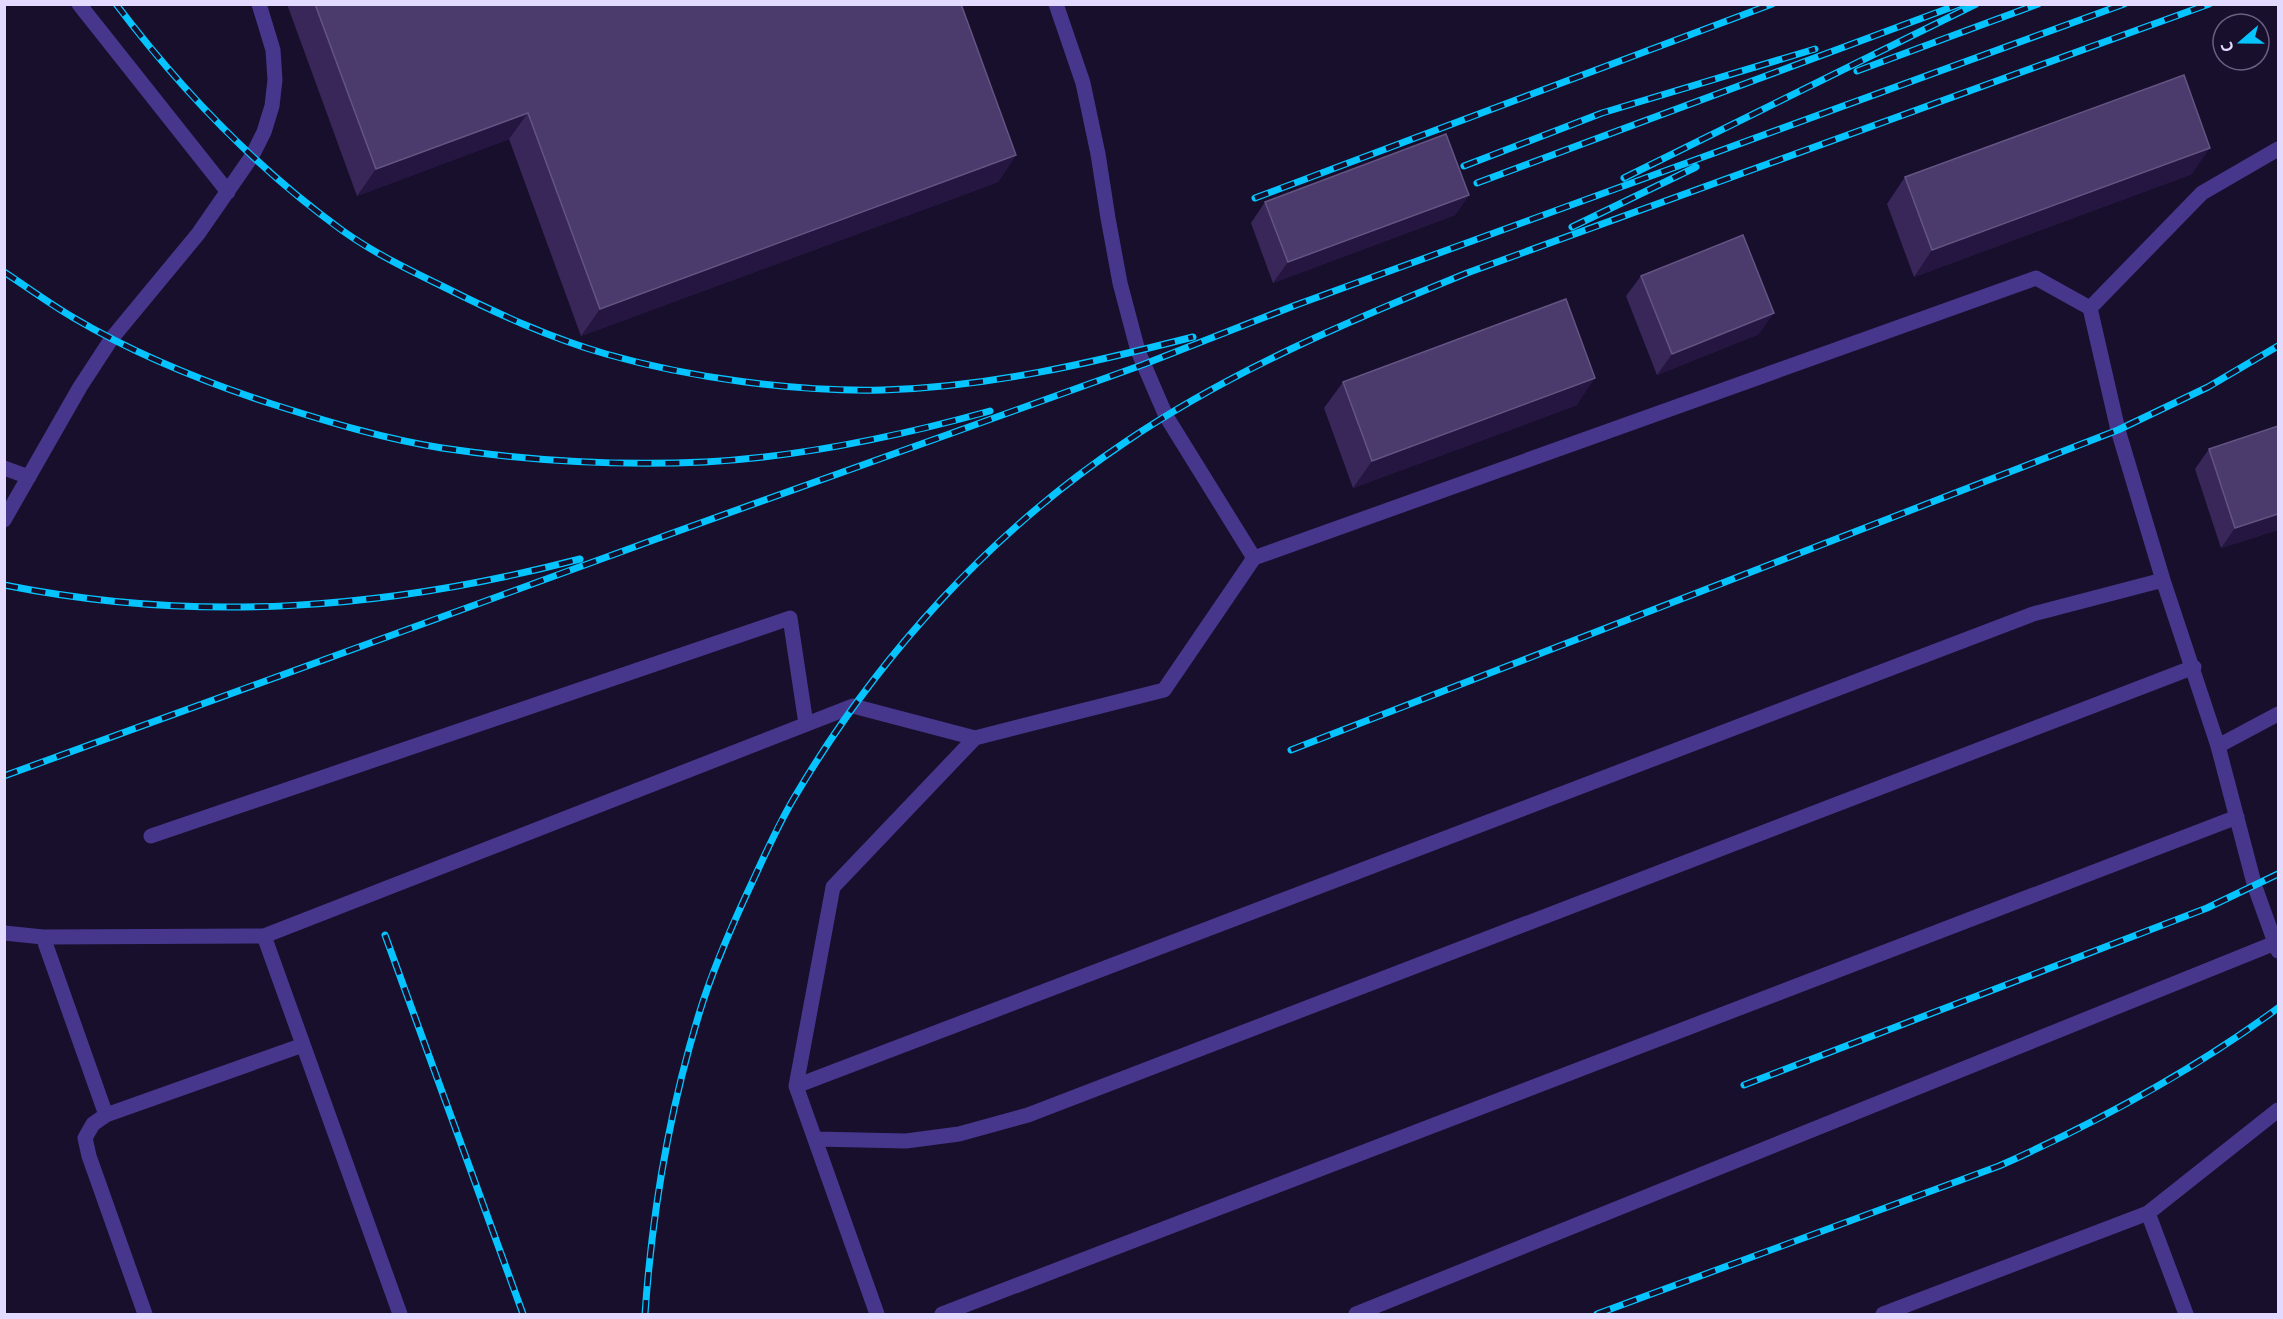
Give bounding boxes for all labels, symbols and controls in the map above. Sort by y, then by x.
north arrow [2211,12,2271,72]
text: С [2216,39,2238,55]

